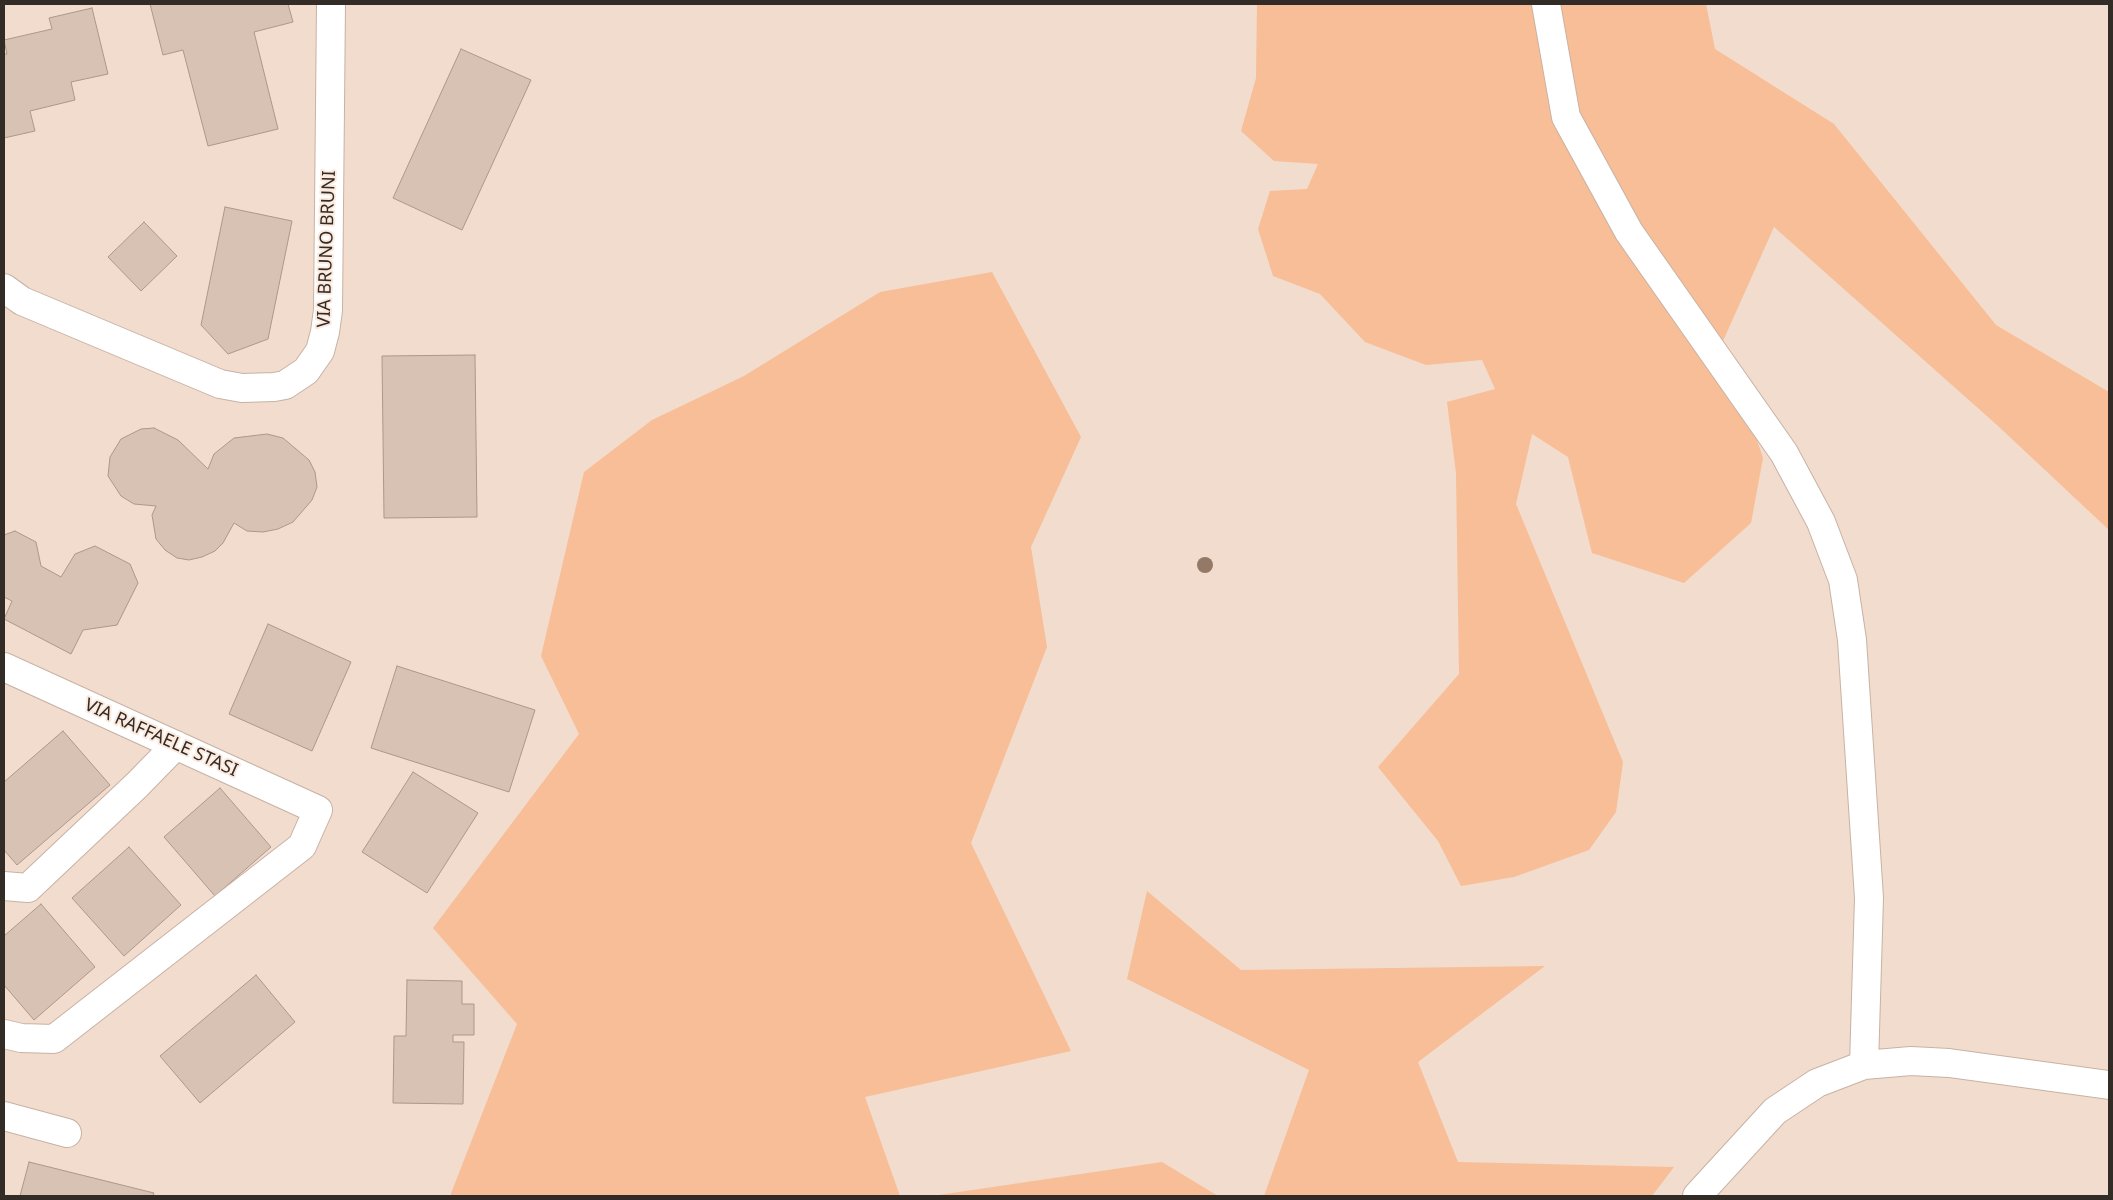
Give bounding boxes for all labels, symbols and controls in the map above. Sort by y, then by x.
street label: VIA BRUNO BRUNI [313,170,341,328]
street label: VIA RAFFAELE STASI [81,694,241,782]

